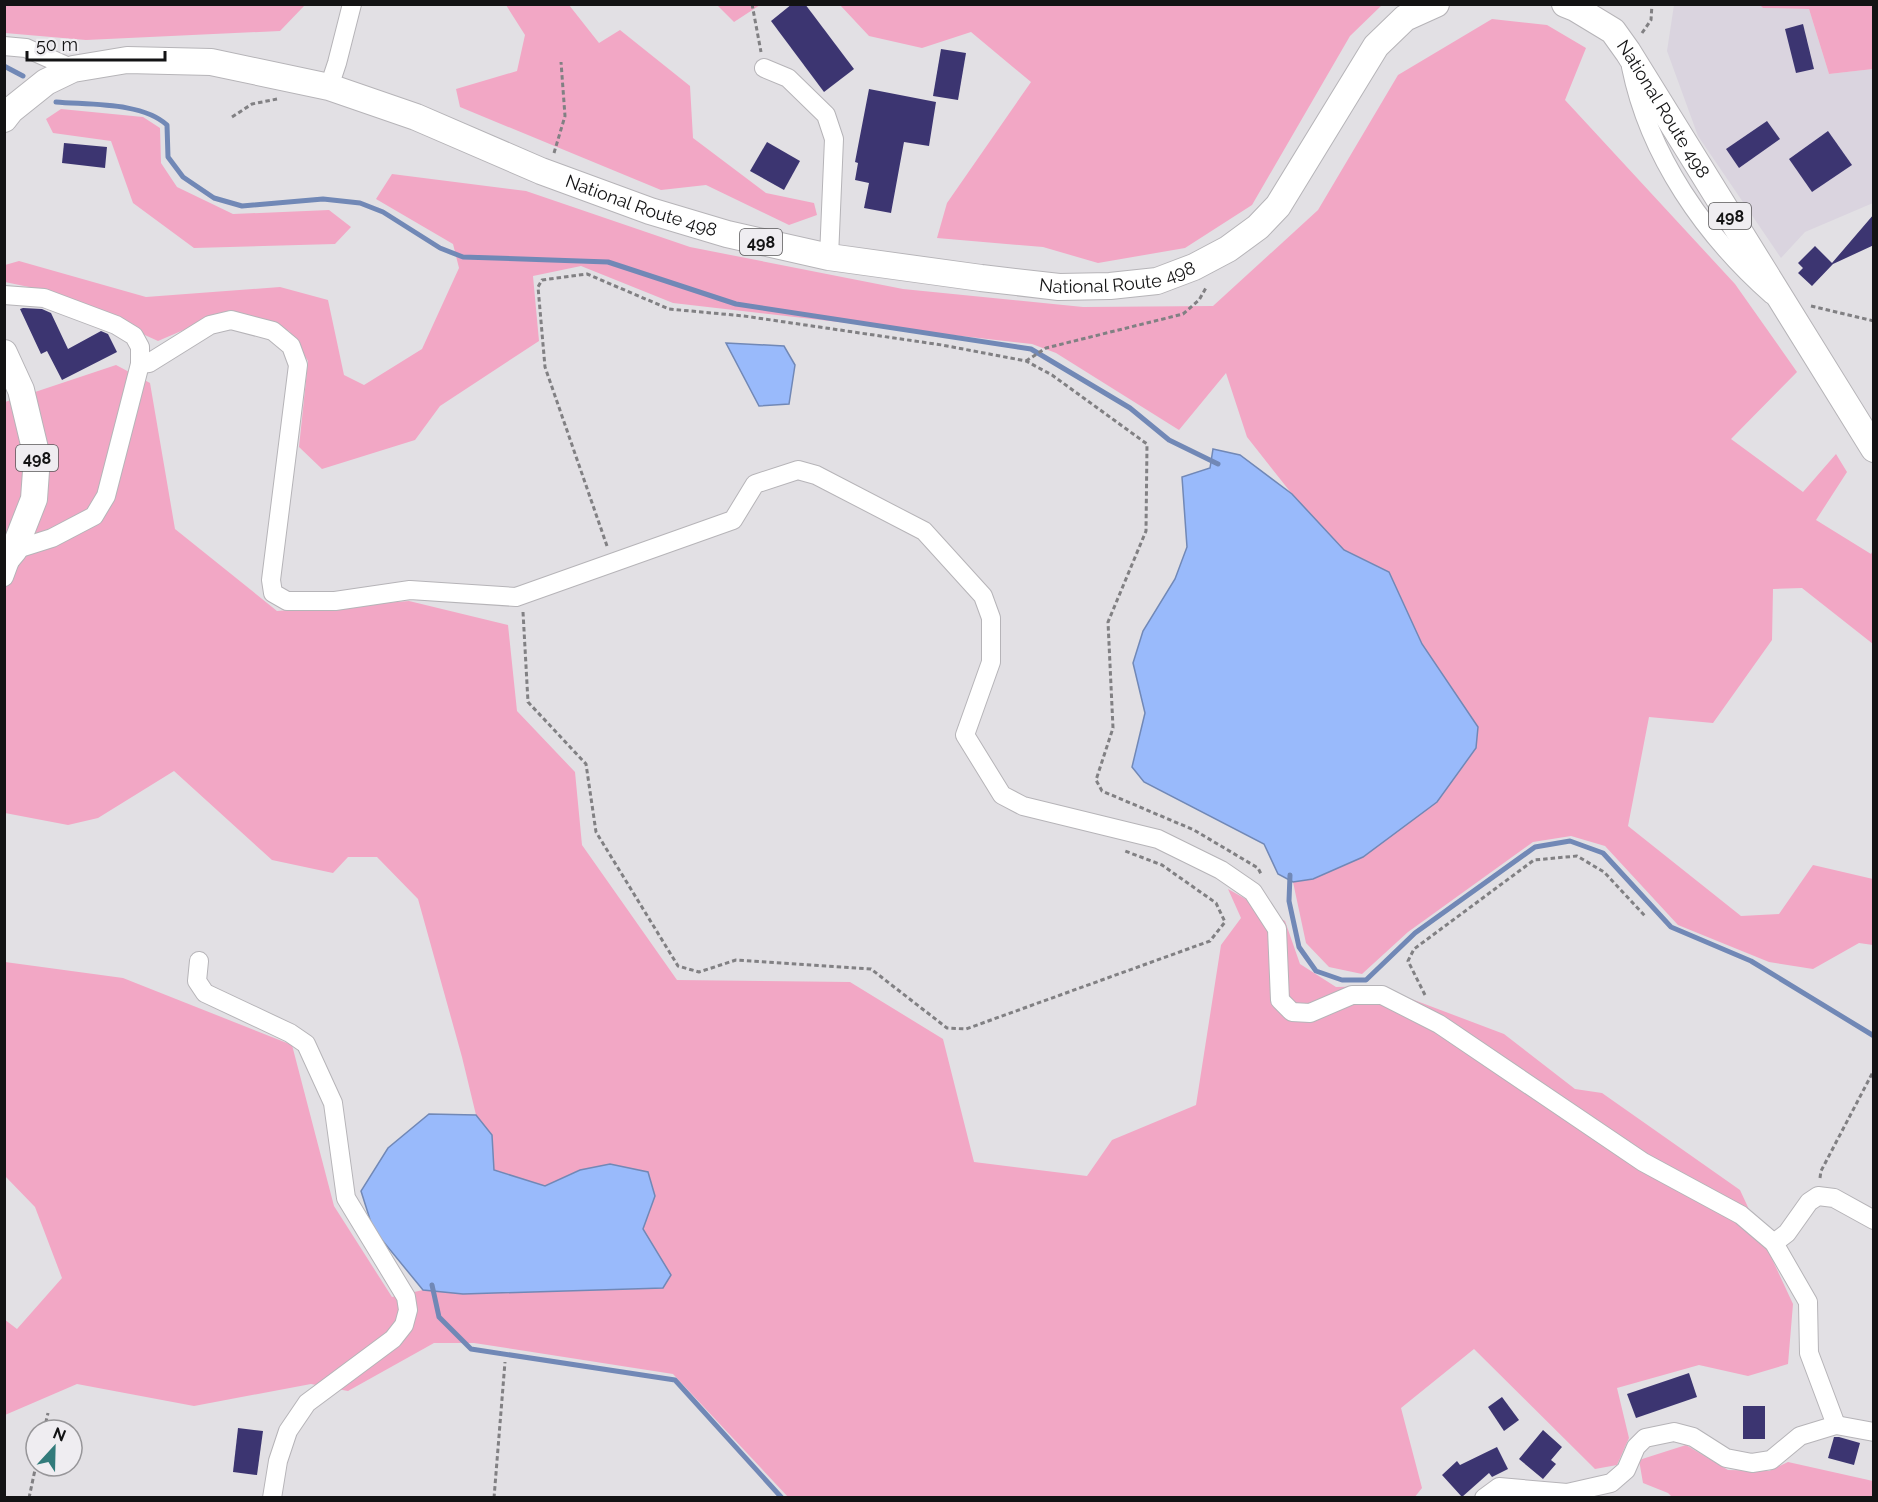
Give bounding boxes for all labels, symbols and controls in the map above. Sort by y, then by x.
scale bar [27,24,165,62]
text: 50 m [36,34,78,55]
street label: National Route 498 [1613,36,1714,182]
street label: National Route 498 [563,170,720,240]
road number: 498 [1709,203,1751,229]
road number: 498 [740,229,782,255]
street label: National Route 498 [1038,256,1198,297]
road number: 498 [16,445,58,471]
north arrow [24,1418,84,1478]
text: N [50,1423,69,1446]

